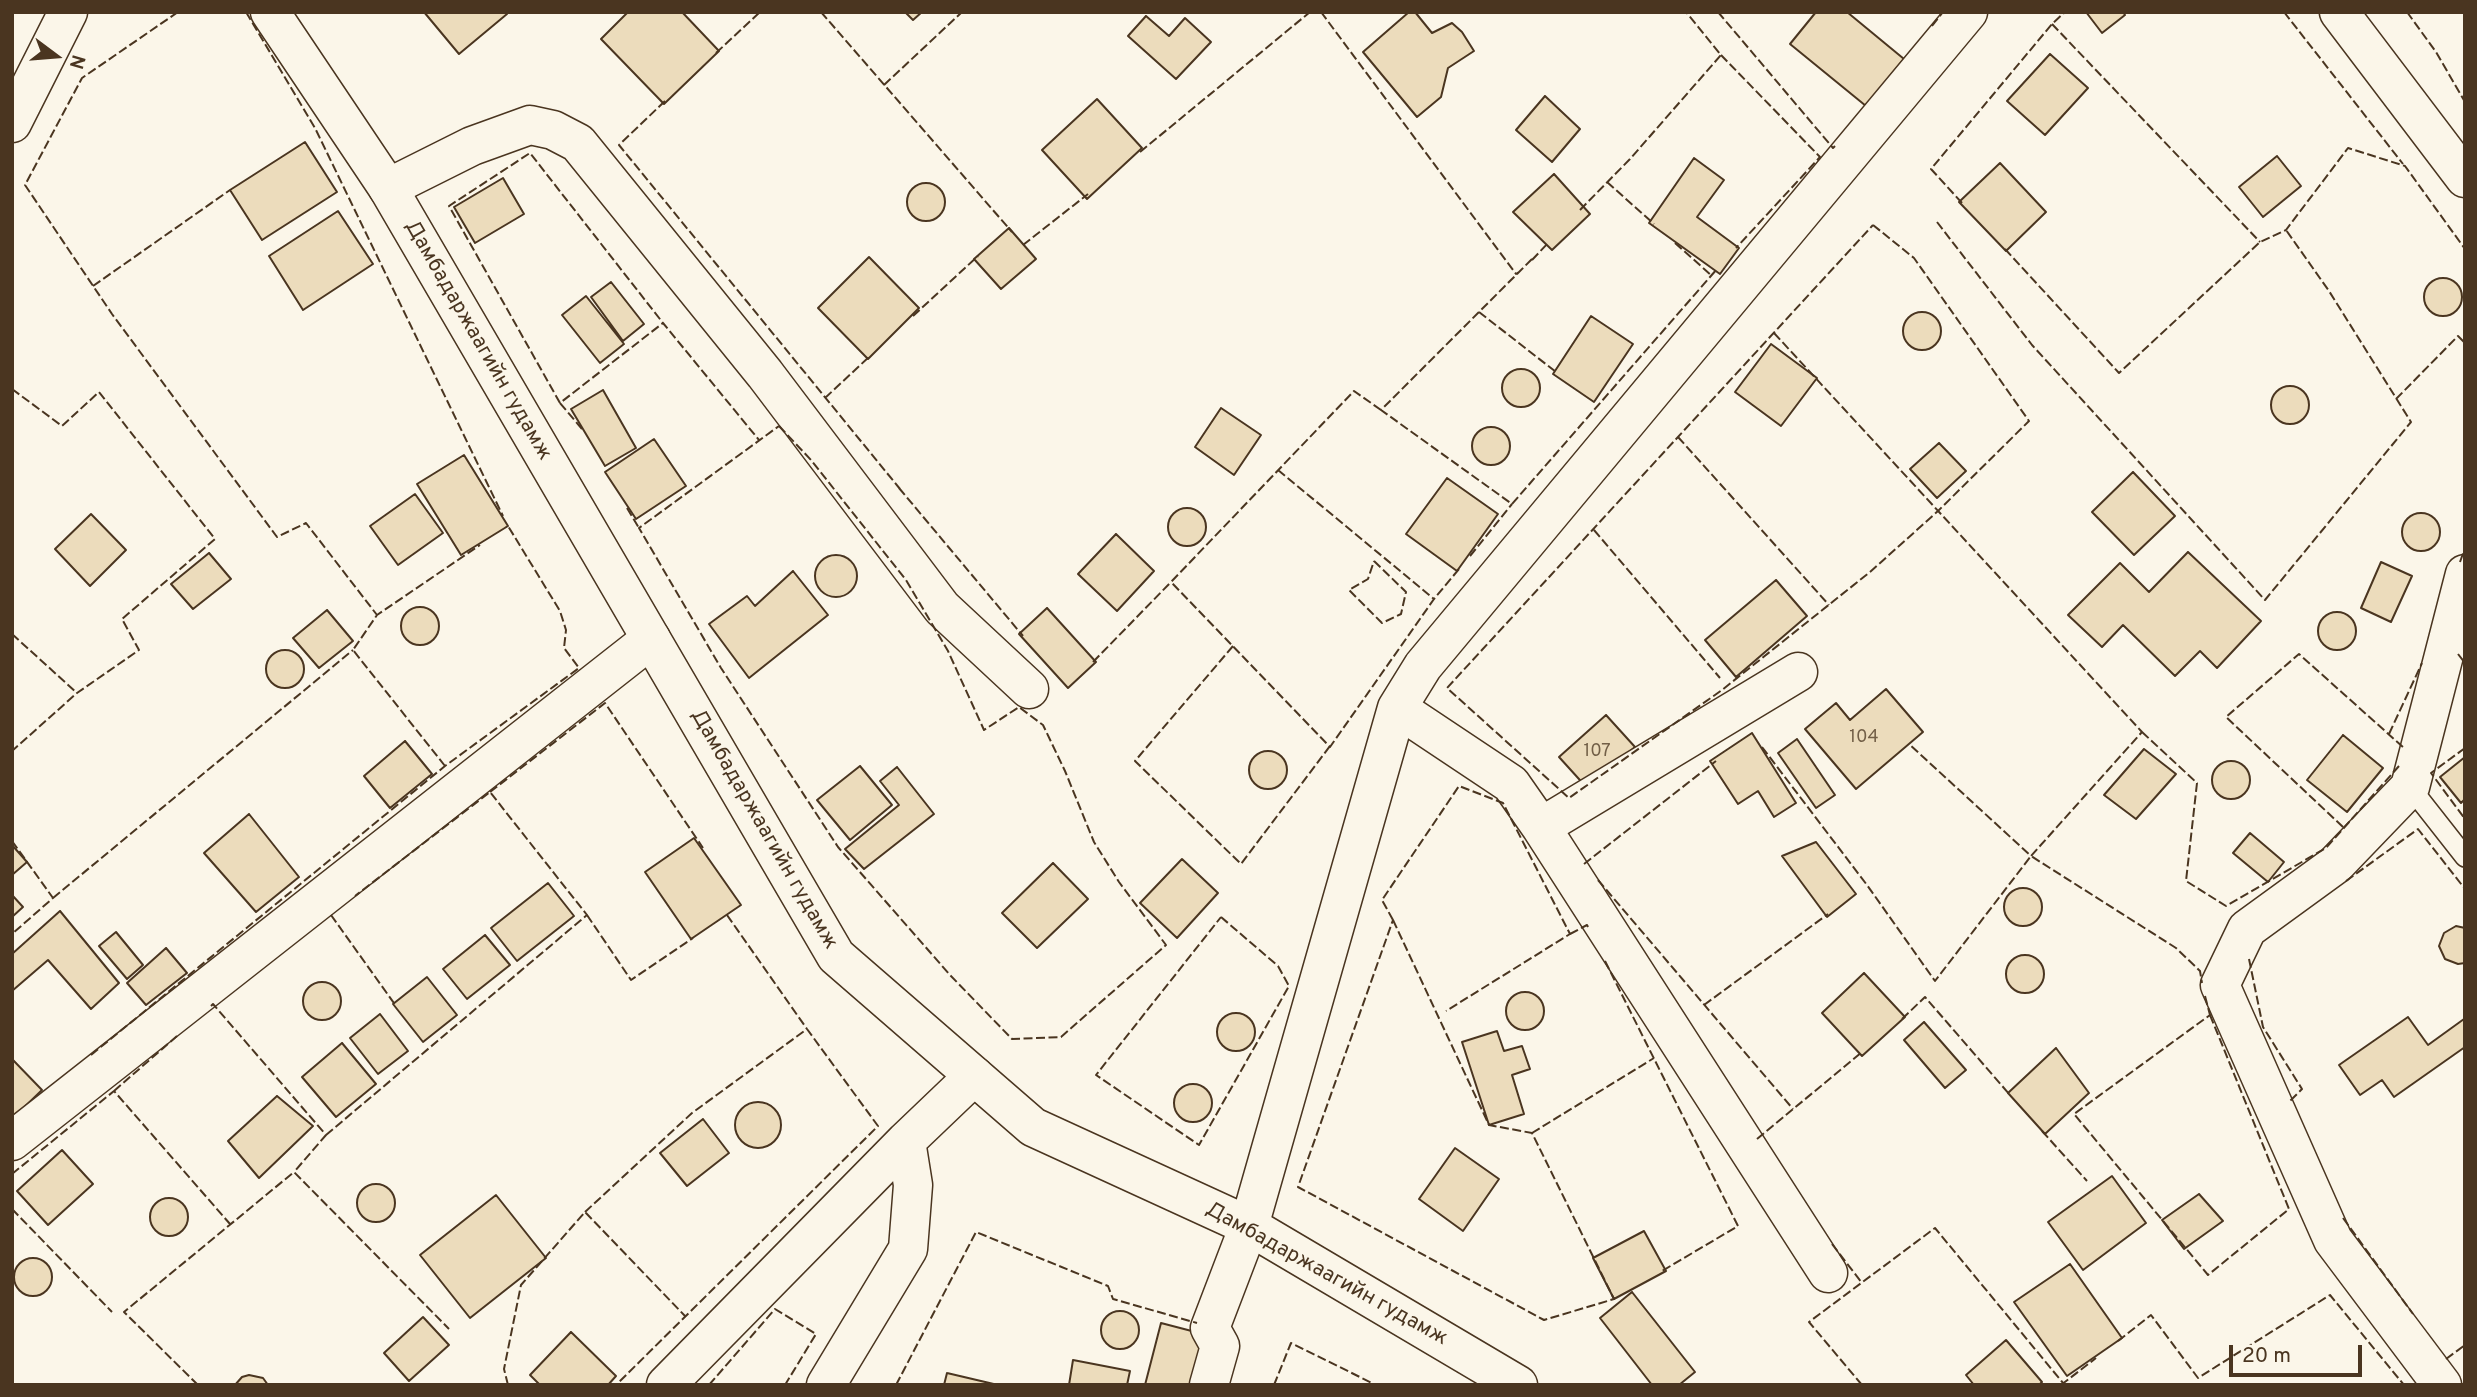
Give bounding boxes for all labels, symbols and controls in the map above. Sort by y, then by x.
north arrow [21,21,91,91]
text: N [63,52,90,72]
street label: Дамбадаржаагийн гудамж [398,217,556,465]
street label: Дамбадаржаагийн гудамж [684,706,842,954]
house number: 104 [1849,727,1879,749]
house number: 107 [1583,741,1611,763]
street label: Дамбадаржаагийн гудамж [1201,1198,1451,1352]
scale bar [2232,1330,2365,1374]
text: 20 m [2242,1343,2291,1370]

